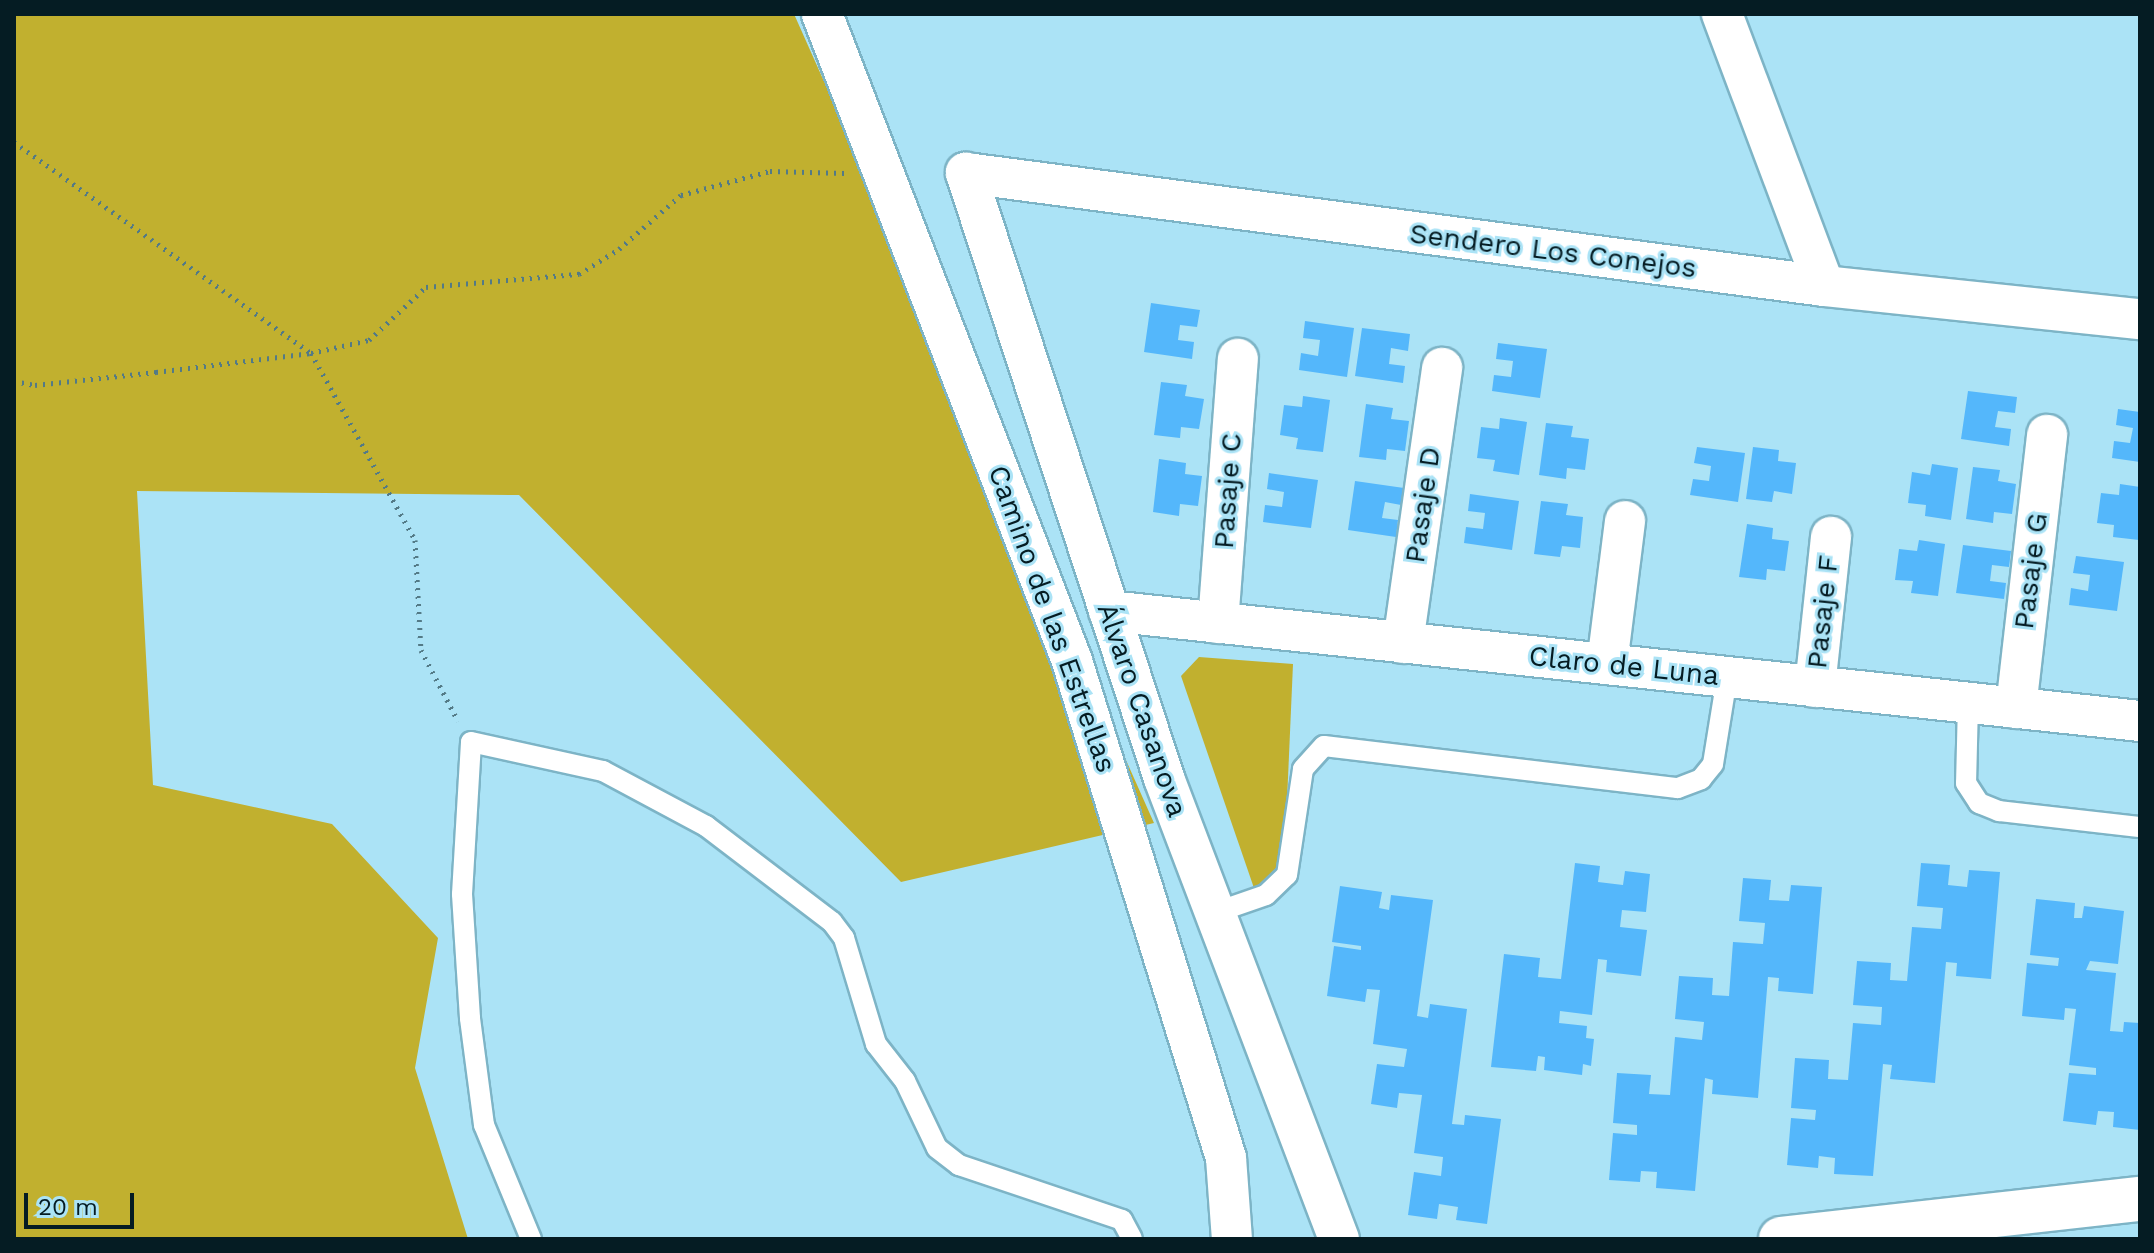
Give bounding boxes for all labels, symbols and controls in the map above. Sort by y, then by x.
street label: Sendero Los Conejos [1408,217,1698,285]
street label: Pasaje C [1207,432,1249,550]
street label: Pasaje D [1398,445,1448,565]
street label: Camino de las Estrellas [981,461,1123,777]
street label: Pasaje G [2007,511,2055,631]
street label: Pasaje F [1800,554,1846,670]
street label: Álvaro Casanova [1090,599,1194,821]
street label: Claro de Luna [1527,639,1721,693]
scale bar [28,1177,138,1227]
text: 20 m [38,1193,98,1221]

